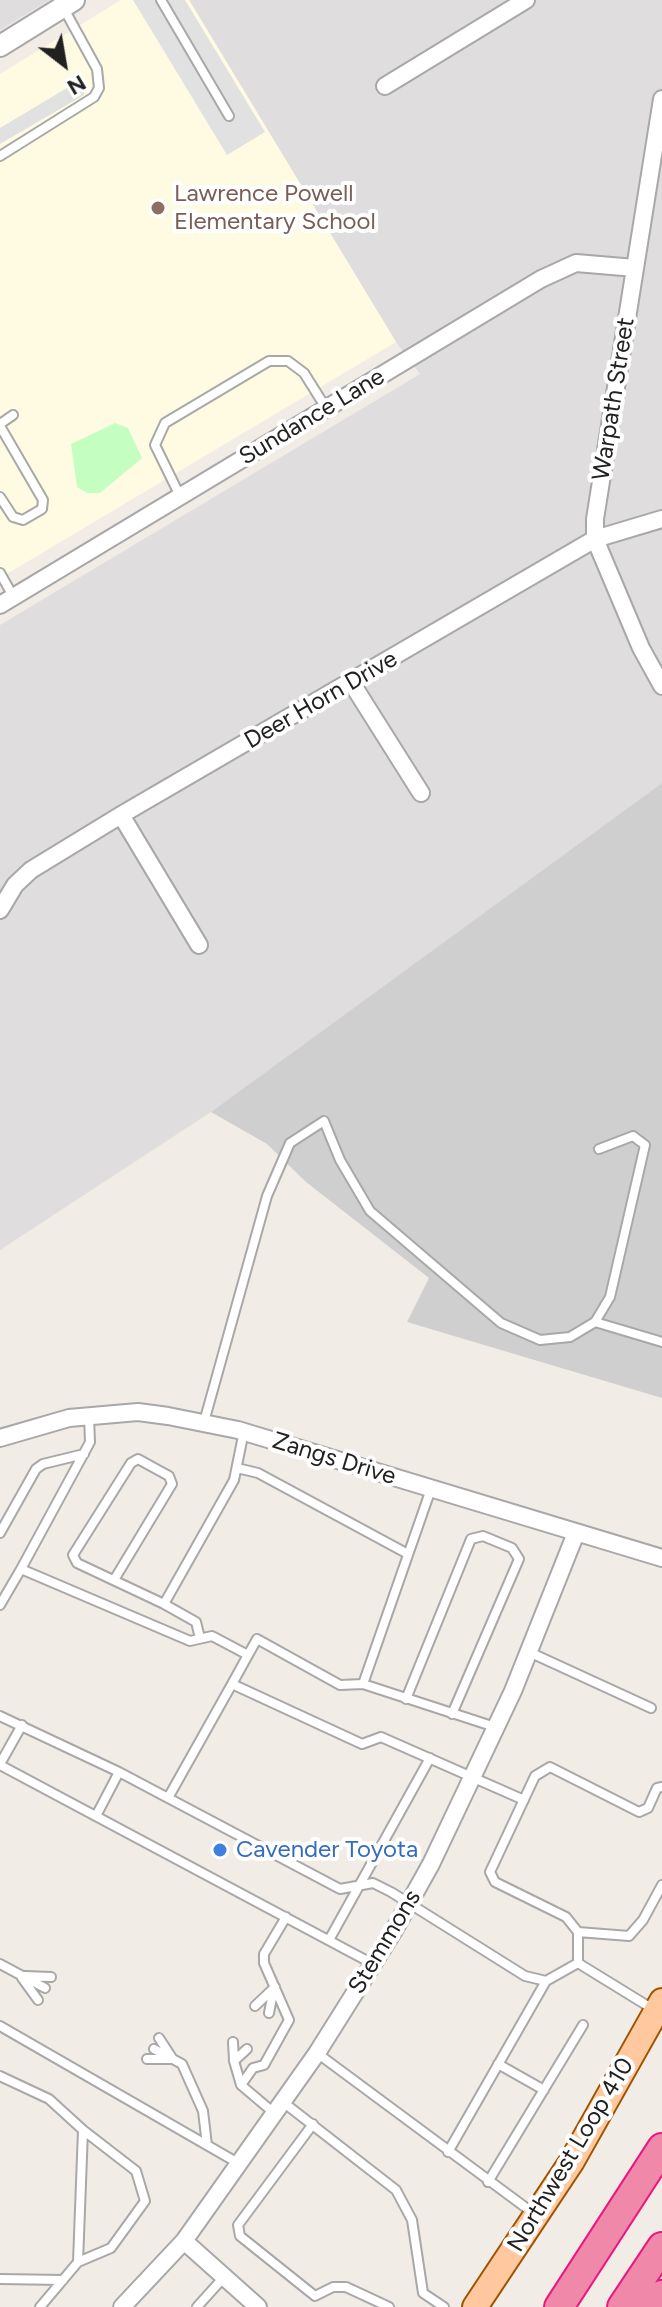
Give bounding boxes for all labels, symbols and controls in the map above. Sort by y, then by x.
north arrow [24,24,104,104]
text: N [62,69,91,101]
place label: Lawrence Powell Elementary School [174,180,376,236]
marker: Lawrence Powell Elementary School [149,199,167,217]
street label: Warpath Street [587,316,641,482]
street label: Sundance Lane [234,362,390,472]
street label: Deer Horn Drive [239,645,403,755]
street label: Zangs Drive [269,1427,399,1491]
place label: Cavender Toyota [236,1836,418,1864]
marker: Cavender Toyota [211,1841,229,1859]
street label: Stemmons [343,1885,427,1999]
street label: Northwest Loop 410 [502,2053,640,2257]

